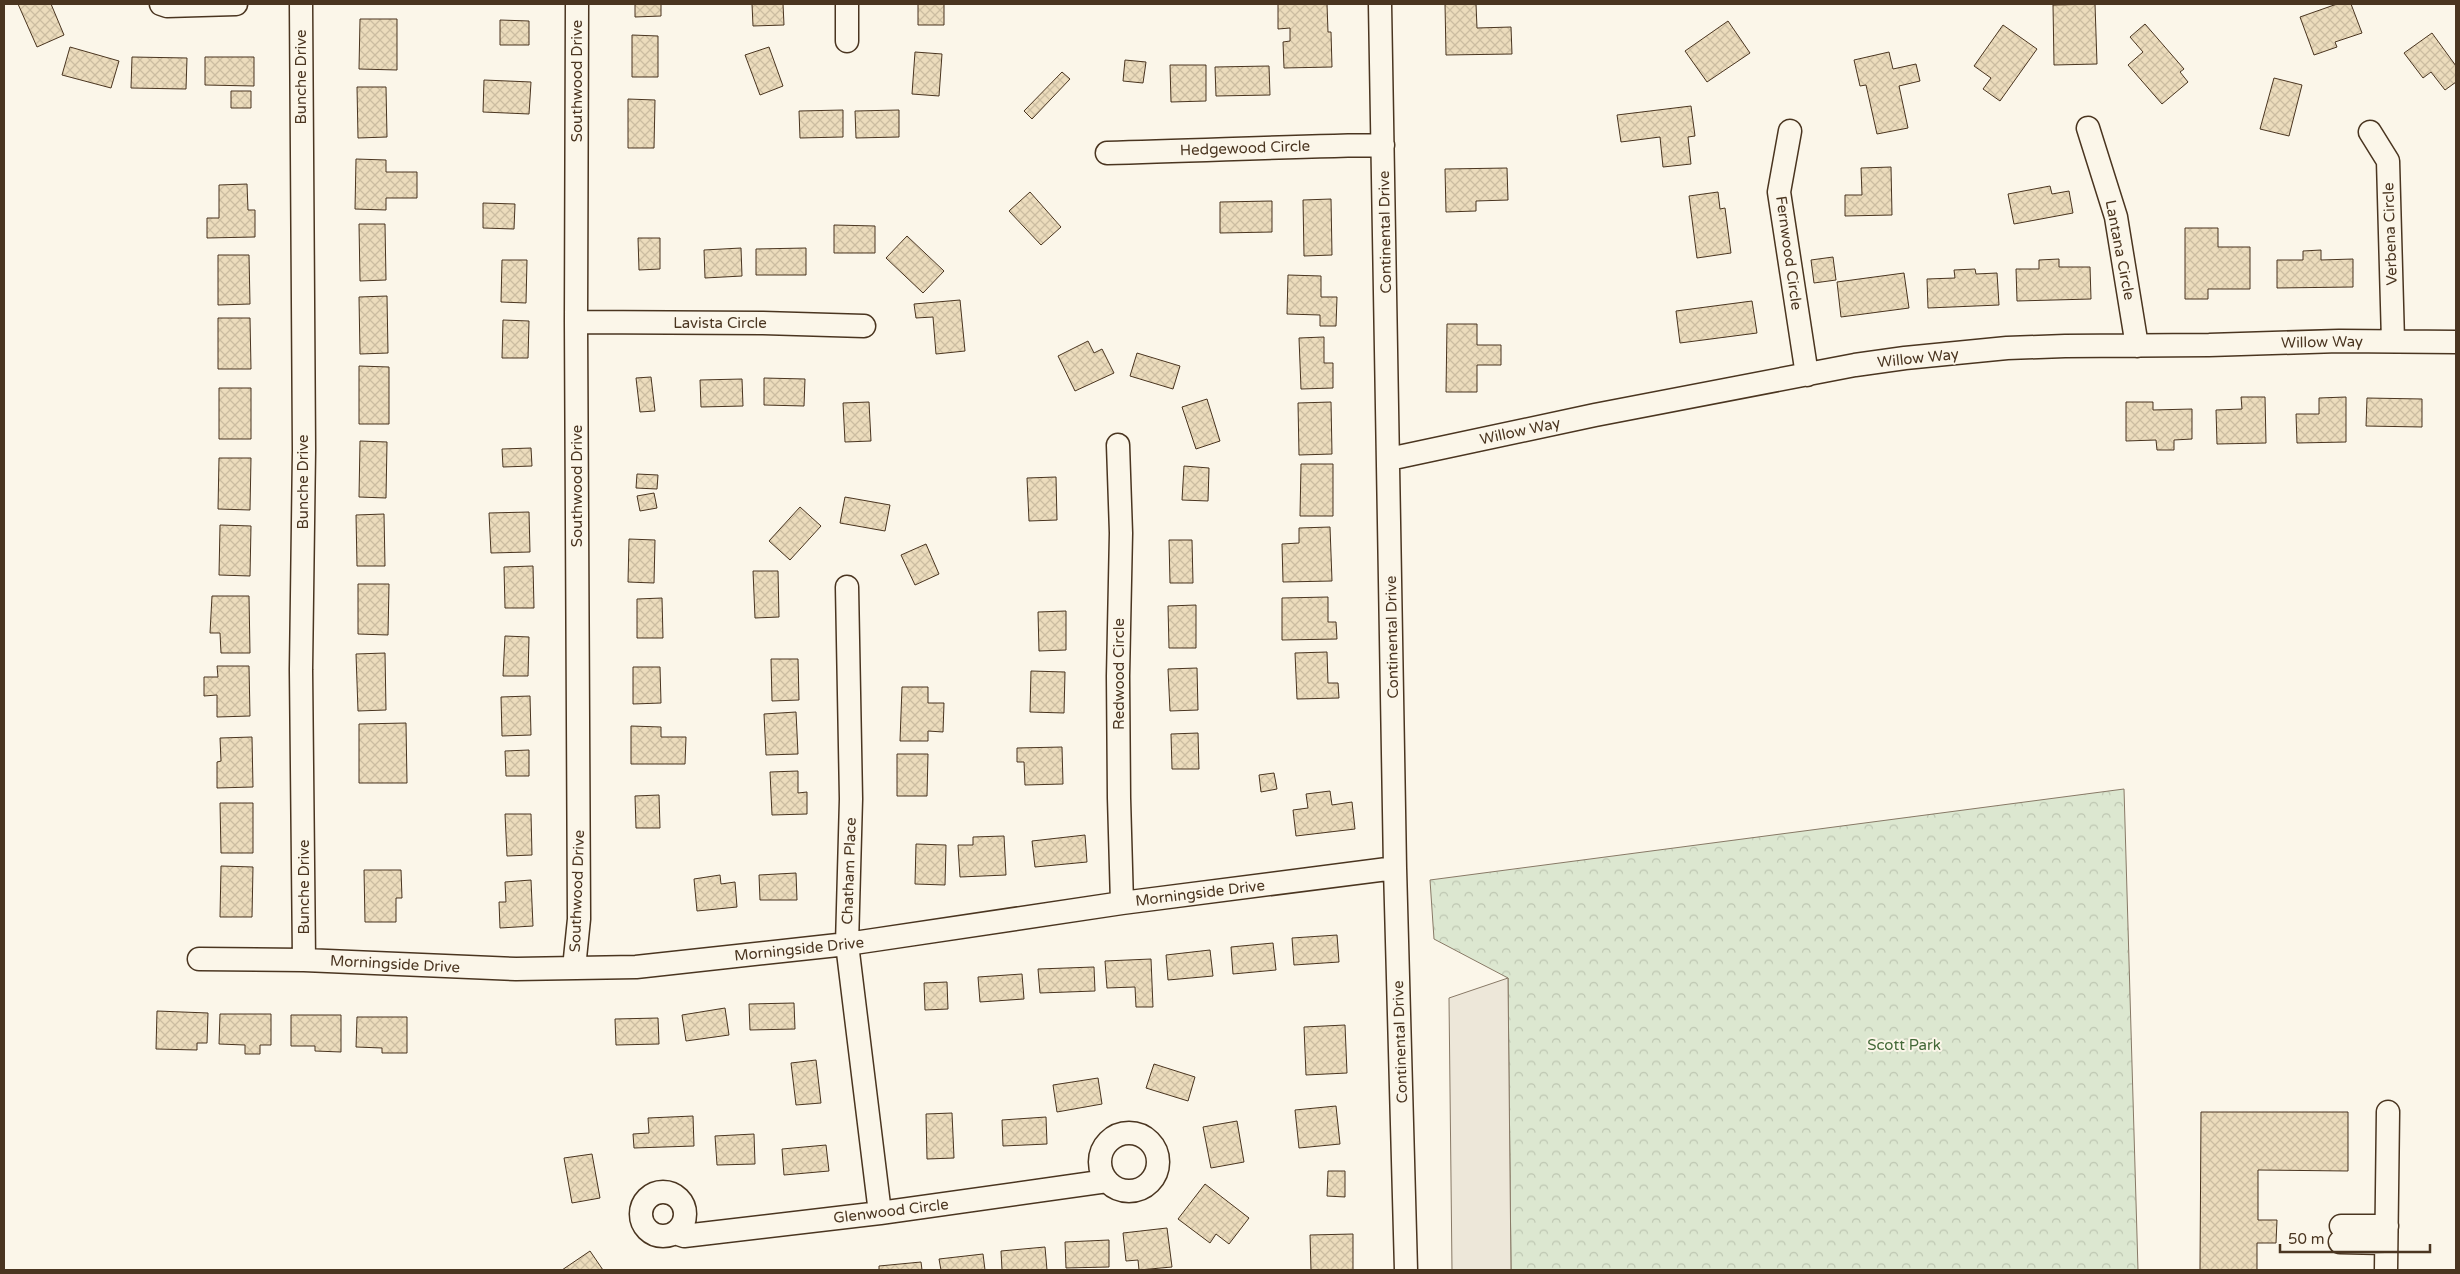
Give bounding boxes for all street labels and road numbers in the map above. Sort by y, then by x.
street label: Southwood Drive [568,20,586,142]
street label: Bunche Drive [292,29,310,125]
street label: Hedgewood Circle [1180,137,1310,159]
street label: Continental Drive [1375,170,1395,294]
street label: Verbena Circle [2379,182,2401,286]
street label: Fernwood Circle [1772,195,1806,311]
street label: Lantana Circle [2101,198,2139,302]
street label: Lavista Circle [673,314,767,332]
street label: Willow Way [2281,332,2363,352]
street label: Willow Way [1876,345,1960,371]
street label: Willow Way [1478,414,1562,448]
street label: Southwood Drive [568,425,586,547]
street label: Bunche Drive [294,434,312,530]
street label: Continental Drive [1382,575,1402,699]
street label: Redwood Circle [1110,618,1128,730]
street label: Chatham Place [838,817,860,925]
street label: Southwood Drive [566,829,588,953]
street label: Bunche Drive [295,839,313,935]
street label: Morningside Drive [1134,876,1266,910]
street label: Morningside Drive [733,933,865,965]
street label: Morningside Drive [329,952,461,976]
street label: Continental Drive [1389,980,1411,1104]
street label: Glenwood Circle [832,1195,950,1227]

